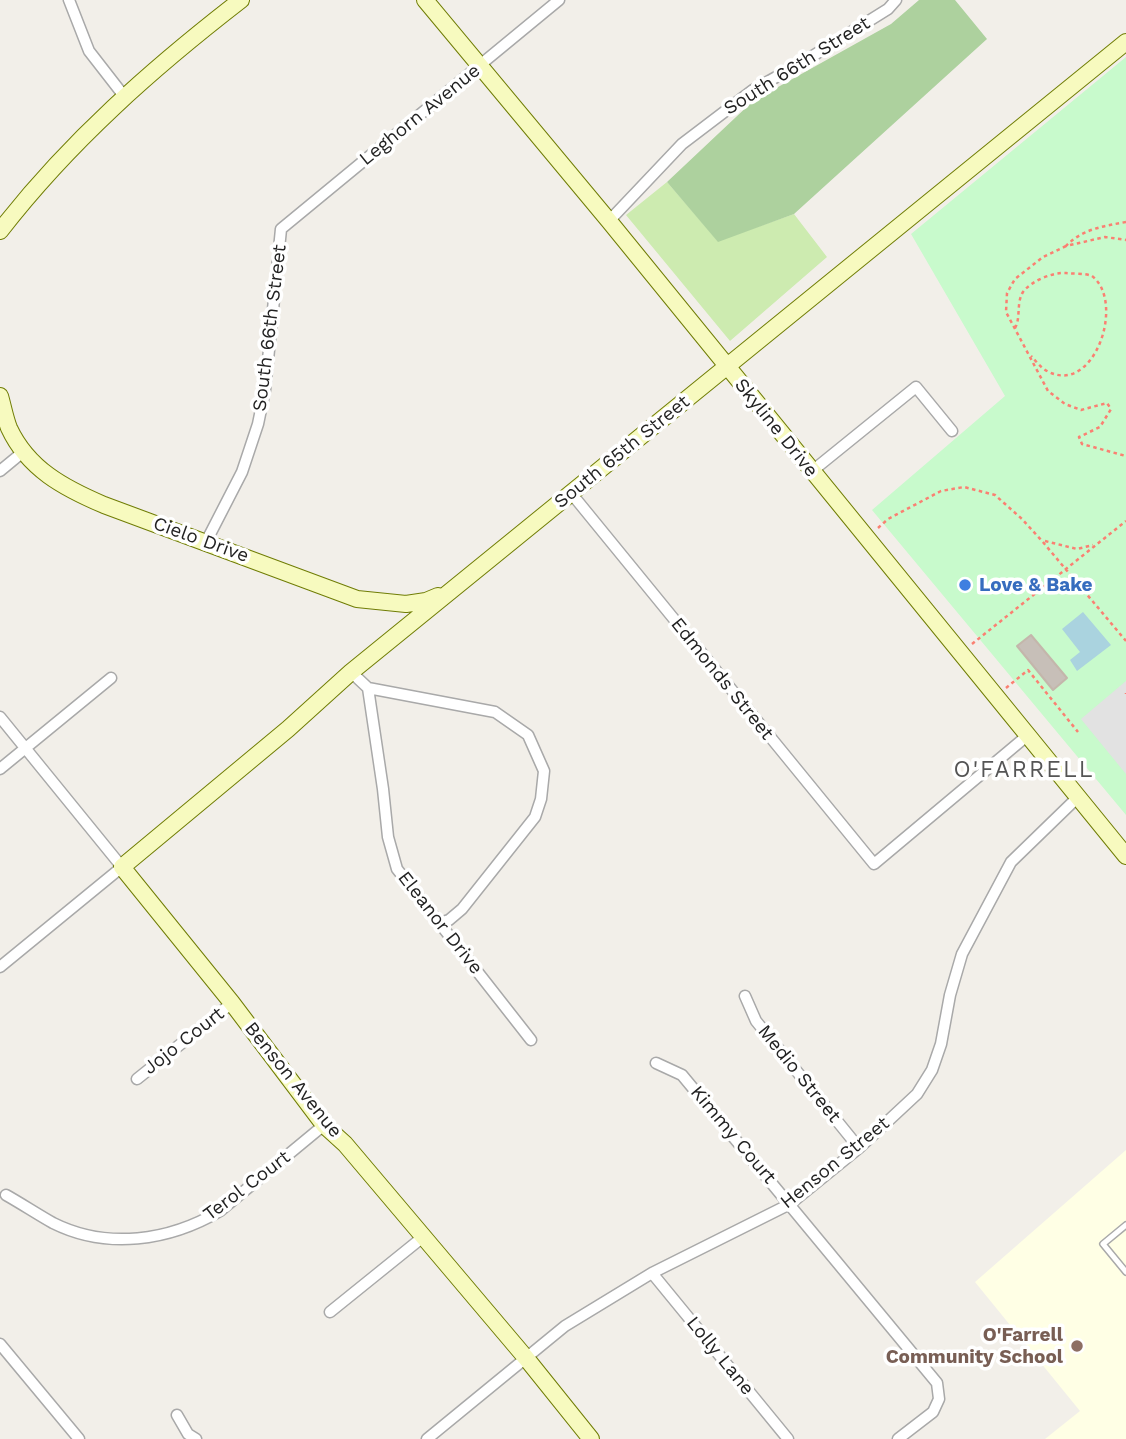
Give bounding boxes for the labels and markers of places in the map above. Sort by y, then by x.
place label: Love & Bake [979,574,1092,596]
marker: Love & Bake [957,577,973,593]
place label: O'Farrell Community School [886,1324,1063,1368]
marker: O'Farrell Community School [1069,1338,1085,1354]

